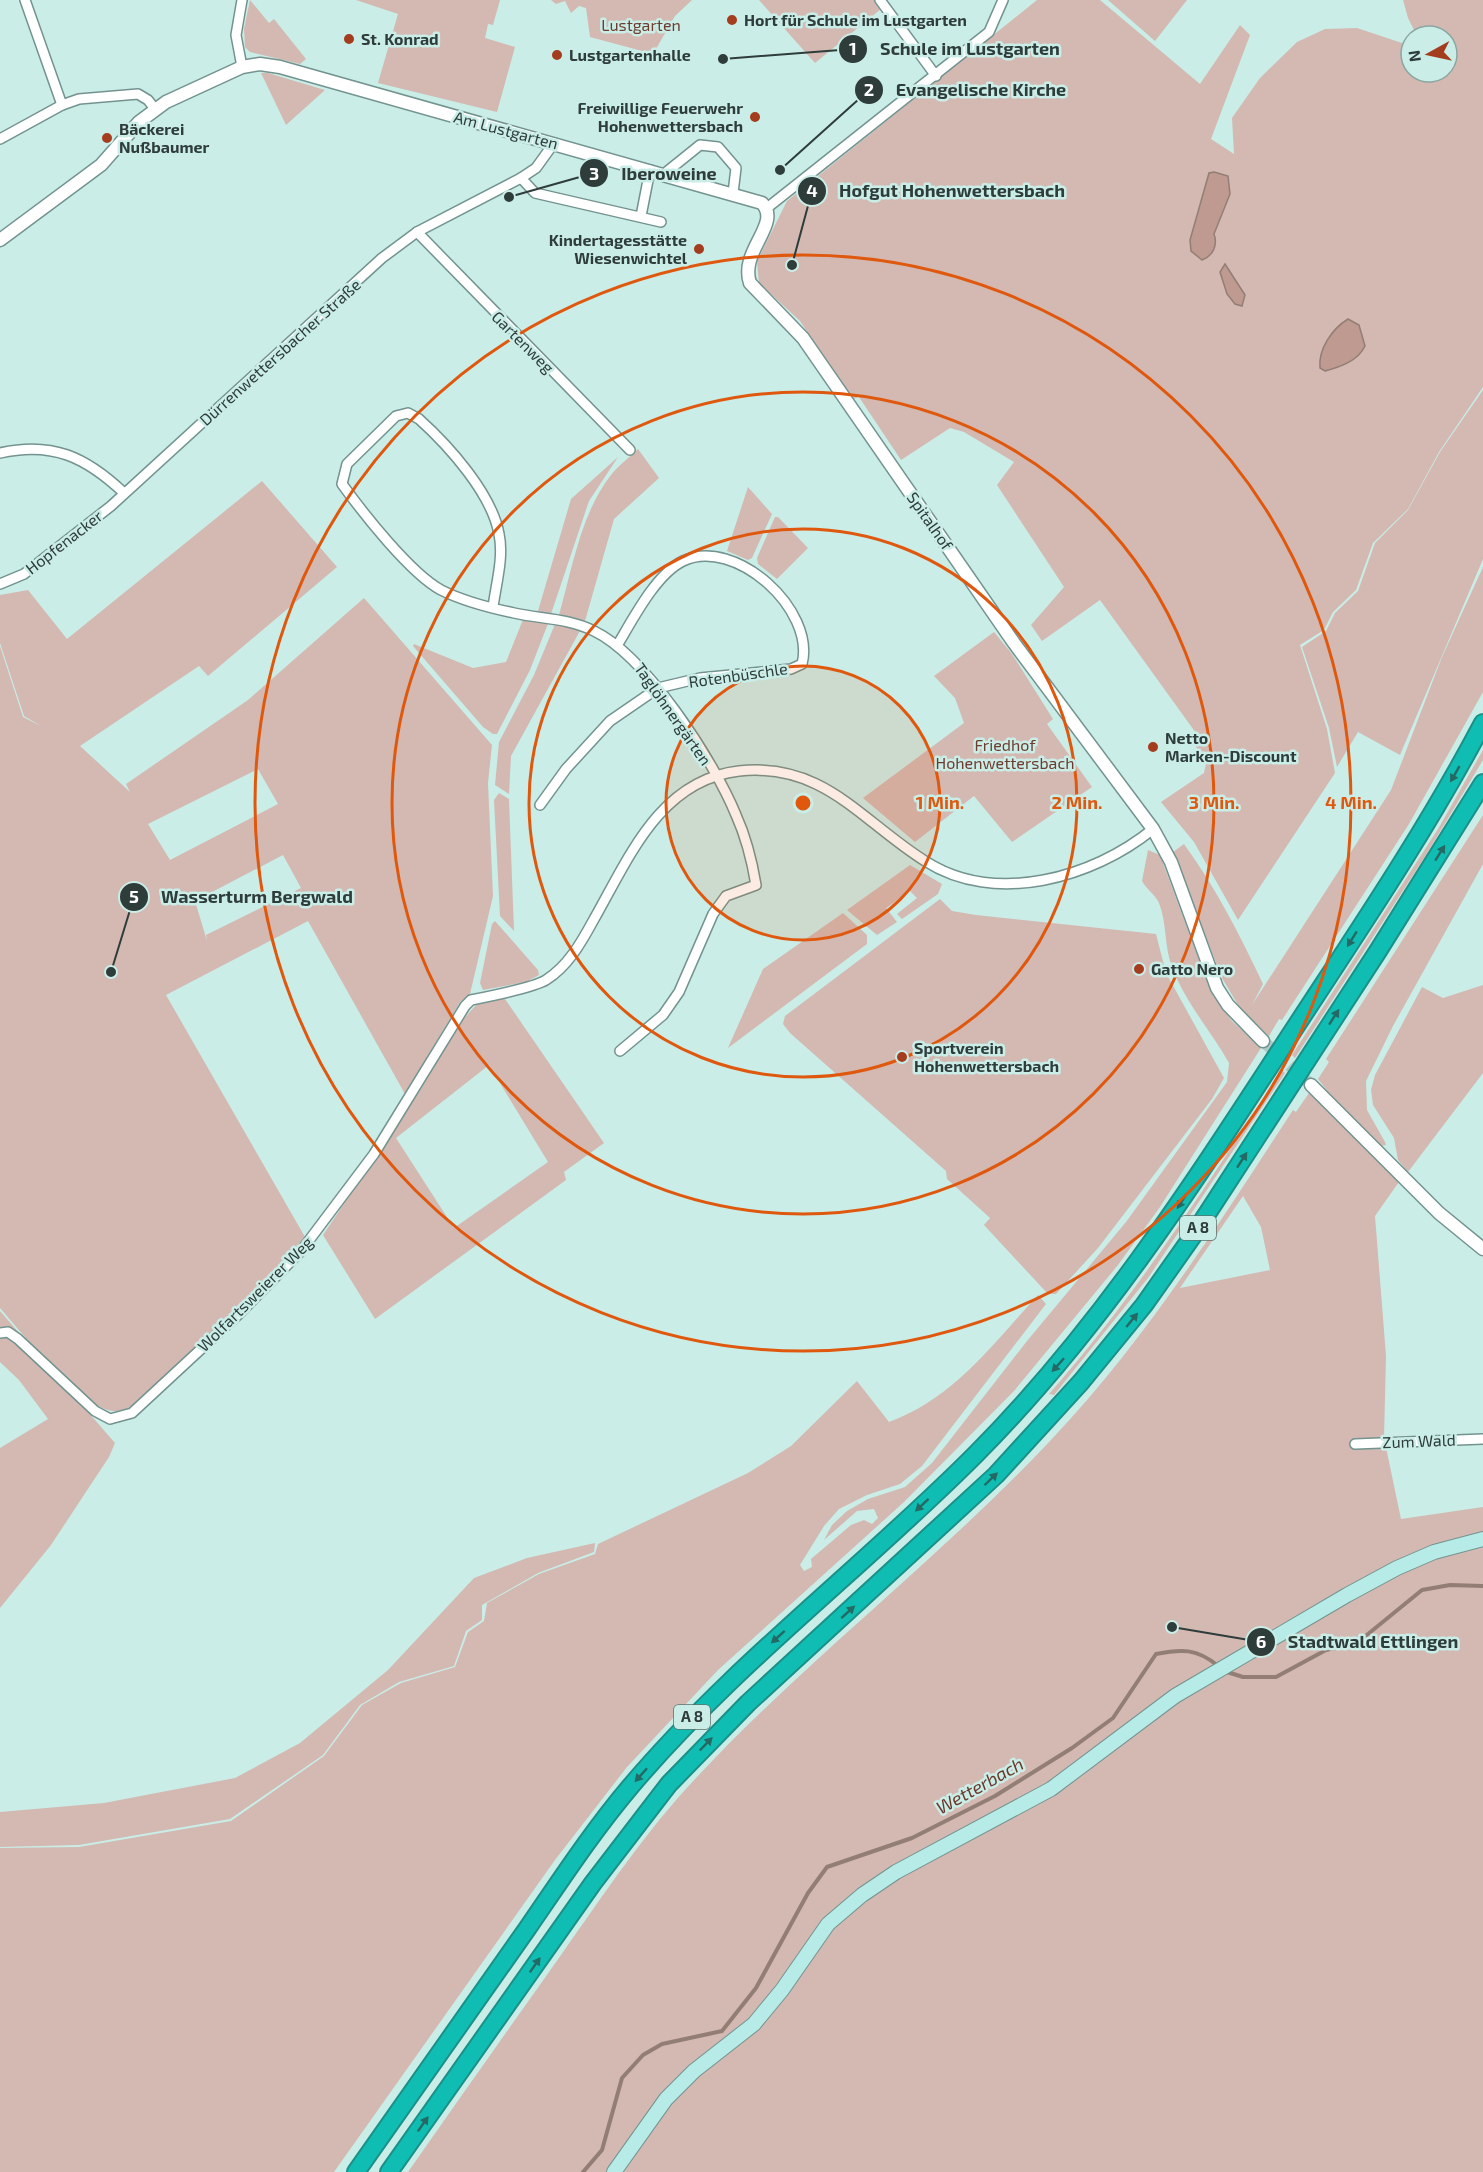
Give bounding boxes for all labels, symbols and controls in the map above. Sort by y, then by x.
place label: Hort für Schule im Lustgarten [744,10,967,29]
marker: Hort für Schule im Lustgarten [725,13,739,27]
park label: Lustgarten [601,15,681,34]
north arrow [1399,24,1459,84]
place label: St. Konrad [361,29,439,48]
callout: Schule im Lustgarten [838,31,1072,67]
marker: St. Konrad [342,32,356,46]
text: 1 [849,37,857,59]
text: Schule im Lustgarten [880,37,1060,59]
place label: Lustgartenhalle [569,45,691,64]
marker: Lustgartenhalle [550,48,564,62]
text: N [1403,49,1424,63]
callout: Evangelische Kirche [854,72,1078,108]
text: 2 [864,78,874,100]
text: Evangelische Kirche [896,78,1066,100]
place label: Freiwillige Feuerwehr Hohenwettersbach [578,98,743,135]
street label: Am Lustgarten [452,106,560,153]
marker: Freiwillige Feuerwehr Hohenwettersbach [748,110,762,124]
place label: Bäckerei Nußbaumer [119,119,210,156]
marker: Bäckerei Nußbaumer [100,131,114,145]
callout: Iberoweine [579,155,728,191]
text: 3 [589,162,599,184]
text: Iberoweine [621,162,717,184]
callout: Hofgut Hohenwettersbach [797,173,1077,209]
text: 4 [806,179,818,201]
text: Hofgut Hohenwettersbach [839,179,1065,201]
place label: Kindertagesstätte Wiesenwichtel [549,230,688,267]
marker: Kindertagesstätte Wiesenwichtel [692,242,706,256]
street label: Dürrenwettersbacher Straße [195,274,364,429]
street label: Gartenweg [488,307,558,377]
street label: Spitalhof [904,488,958,554]
street label: Hopfenacker [21,505,106,578]
street label: Rotenbüschle [687,658,789,691]
street label: Taglöhnergärten [631,659,716,769]
place label: Netto Marken-Discount [1165,728,1297,765]
park label: Friedhof Hohenwettersbach [935,735,1075,772]
marker: Netto Marken-Discount [1146,740,1160,754]
one-way arrow [1450,766,1461,782]
text: 1 Min. [916,791,964,813]
text: 2 Min. [1052,791,1103,813]
text: 3 Min. [1189,791,1239,813]
text: 4 Min. [1325,791,1377,813]
centre of rings [793,793,813,813]
one-way arrow [1435,845,1446,862]
callout: Wasserturm Bergwald [119,879,365,915]
text: 5 [129,885,139,907]
text: Wasserturm Bergwald [161,885,353,907]
one-way arrow [1346,931,1357,947]
place label: Gatto Nero [1151,959,1233,978]
marker: Gatto Nero [1132,962,1146,976]
one-way arrow [1329,1009,1340,1025]
place label: Sportverein Hohenwettersbach [914,1038,1059,1075]
marker: Sportverein Hohenwettersbach [895,1050,909,1064]
one-way arrow [1236,1152,1248,1168]
one-way arrow [1177,1193,1188,1209]
road number: A 8 [1180,1216,1216,1240]
street label: Wolfartsweierer Weg [193,1232,316,1355]
one-way arrow [1125,1312,1138,1328]
one-way arrow [1052,1357,1065,1372]
street label: Zum Wald [1382,1430,1456,1451]
one-way arrow [984,1472,998,1486]
one-way arrow [915,1498,930,1511]
one-way arrow [841,1605,855,1619]
callout: Stadtwald Ettlingen [1246,1624,1471,1660]
one-way arrow [771,1630,786,1644]
text: 6 [1256,1630,1266,1652]
text: Stadtwald Ettlingen [1288,1630,1458,1652]
road number: A 8 [674,1705,710,1729]
one-way arrow [699,1737,713,1752]
water label: Wetterbach [932,1752,1027,1818]
one-way arrow [635,1767,648,1782]
one-way arrow [529,1957,541,1973]
one-way arrow [417,2117,429,2133]

